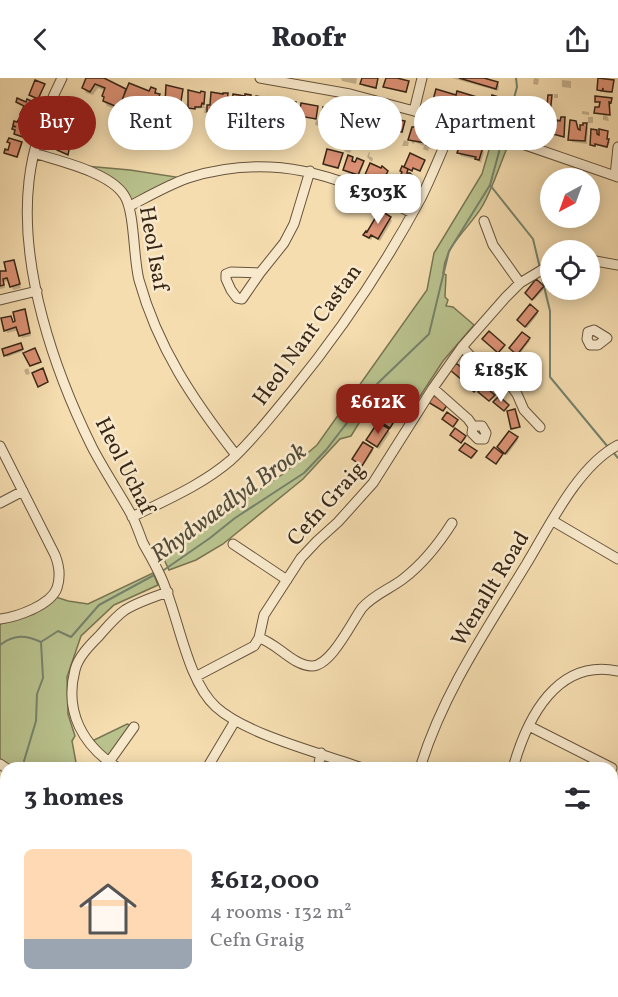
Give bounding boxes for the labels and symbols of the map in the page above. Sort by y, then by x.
north arrow [540,168,600,228]
pin: £303K [336,174,420,225]
street label: Heol Isaf [130,204,176,295]
street label: Heol Nant Castan [246,258,370,413]
pin: £185K [459,352,543,403]
pin: £612K [336,384,420,435]
street label: Heol Uchaf [86,412,163,522]
water label: Rhydwaedlyd Brook [144,435,314,572]
street label: Cefn Graig [281,456,373,554]
street label: Wenallt Road [444,526,538,653]

